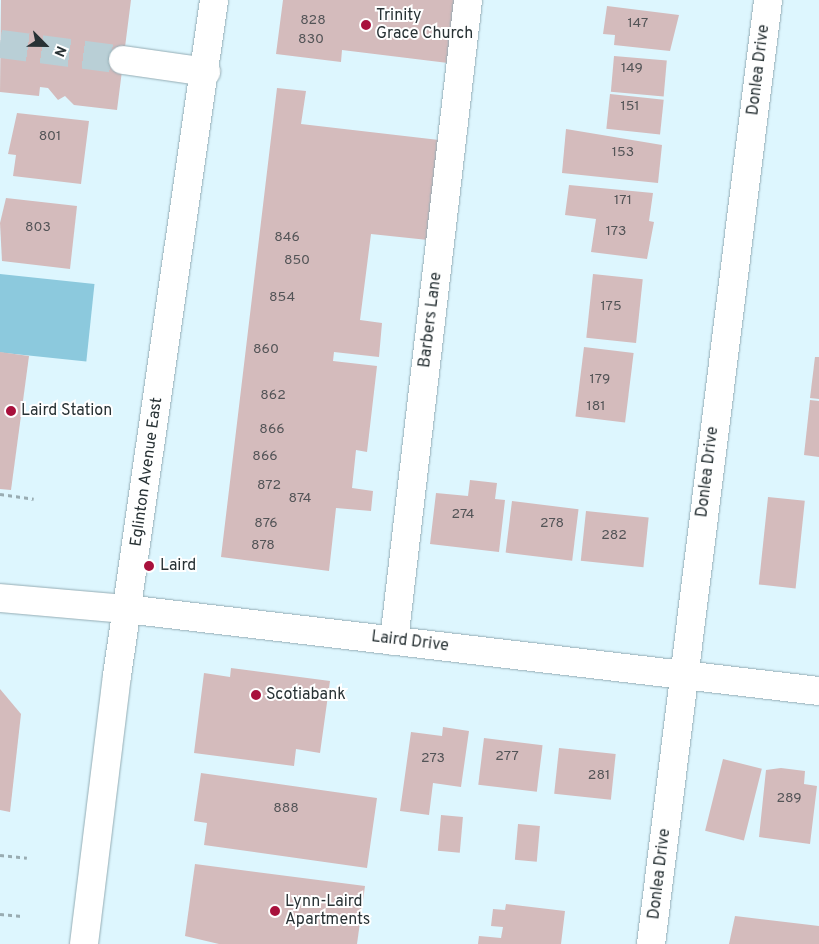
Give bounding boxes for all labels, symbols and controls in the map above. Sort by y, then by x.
place label: Trinity Grace Church [376,6,473,44]
house number: 828 [300,13,326,29]
house number: 147 [628,16,648,32]
marker: Trinity Grace Church [360,19,372,31]
north arrow [20,20,70,70]
street label: Donlea Drive [744,23,774,117]
house number: 830 [298,32,324,48]
text: N [49,43,69,59]
house number: 149 [621,61,643,77]
house number: 151 [620,99,640,115]
house number: 801 [39,129,61,145]
house number: 153 [612,145,634,161]
house number: 171 [614,193,632,209]
house number: 803 [25,220,51,236]
house number: 173 [606,224,626,240]
house number: 846 [274,230,300,246]
house number: 850 [284,253,310,269]
street label: Barbers Lane [416,271,446,369]
house number: 854 [269,290,295,306]
house number: 175 [600,299,622,315]
house number: 860 [253,342,279,358]
house number: 179 [590,372,610,388]
house number: 862 [260,388,286,404]
street label: Eglinton Avenue East [127,396,167,548]
house number: 181 [587,399,605,415]
place label: Laird Station [21,401,112,421]
marker: Laird Station [5,405,17,417]
house number: 866 [259,422,285,438]
street label: Donlea Drive [693,425,723,519]
house number: 866 [252,449,278,465]
house number: 872 [257,478,281,494]
house number: 874 [288,491,312,507]
house number: 274 [451,507,475,523]
house number: 876 [254,516,278,532]
house number: 278 [540,516,564,532]
house number: 282 [601,528,627,544]
house number: 878 [251,538,275,554]
place label: Laird [160,556,196,576]
marker: Laird [142,559,156,573]
street label: Laird Drive [370,628,450,656]
place label: Scotiabank [266,685,346,705]
marker: Scotiabank [250,689,262,701]
house number: 277 [495,749,519,765]
house number: 273 [421,751,445,767]
house number: 281 [588,768,610,784]
house number: 289 [776,791,802,807]
house number: 888 [273,801,299,817]
street label: Donlea Drive [645,827,675,921]
place label: Lynn-Laird Apartments [285,892,370,930]
marker: Lynn-Laird Apartments [269,905,281,917]

